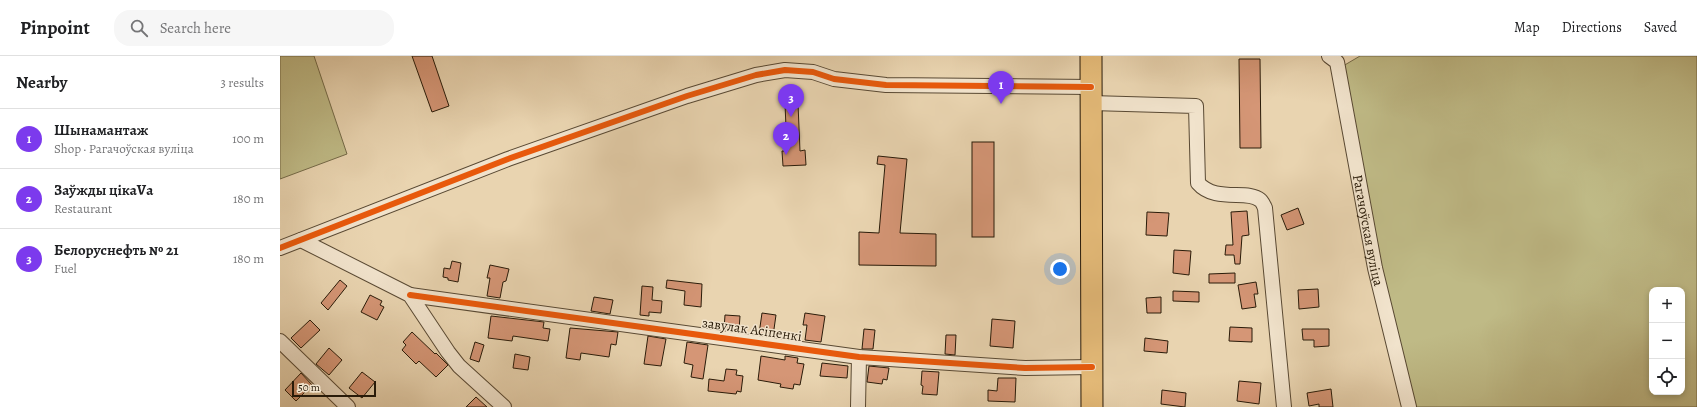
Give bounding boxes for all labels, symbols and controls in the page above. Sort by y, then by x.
search box [114,10,394,46]
text: Pinpoint [20,15,90,41]
icon: search [128,17,150,39]
text: Search here [160,18,231,38]
text: Map [1514,18,1540,37]
text: Directions [1562,18,1622,37]
text: Saved [1644,18,1677,37]
text: Nearby [16,71,67,94]
pin: 1 [988,71,1014,104]
text: 3 results [220,74,264,91]
pin: 3 [778,84,804,117]
text: Шынамантаж [54,120,148,140]
pin: 2 [773,122,799,155]
text: 1 [27,130,31,147]
text: 100 m [232,130,264,147]
text: Shop · Рагачоўская вуліца [54,140,194,157]
street label: Рагачоўская вуліца [1348,173,1388,288]
text: Заўжды цікаVа [54,180,153,200]
text: 2 [26,190,32,207]
text: 180 m [233,190,264,207]
text: Restaurant [54,200,112,217]
text: Белоруснефть № 21 [54,240,179,260]
text: 3 [26,250,32,267]
text: 180 m [233,250,264,267]
your location [1050,259,1070,279]
text: Fuel [54,260,77,277]
map controls [1649,287,1685,395]
button: + [1649,287,1685,323]
street label: завулак Асіпенкі [701,313,803,346]
button: − [1649,323,1685,359]
button: locate [1649,359,1685,395]
scale bar [292,379,376,398]
text: 50 m [298,380,320,395]

